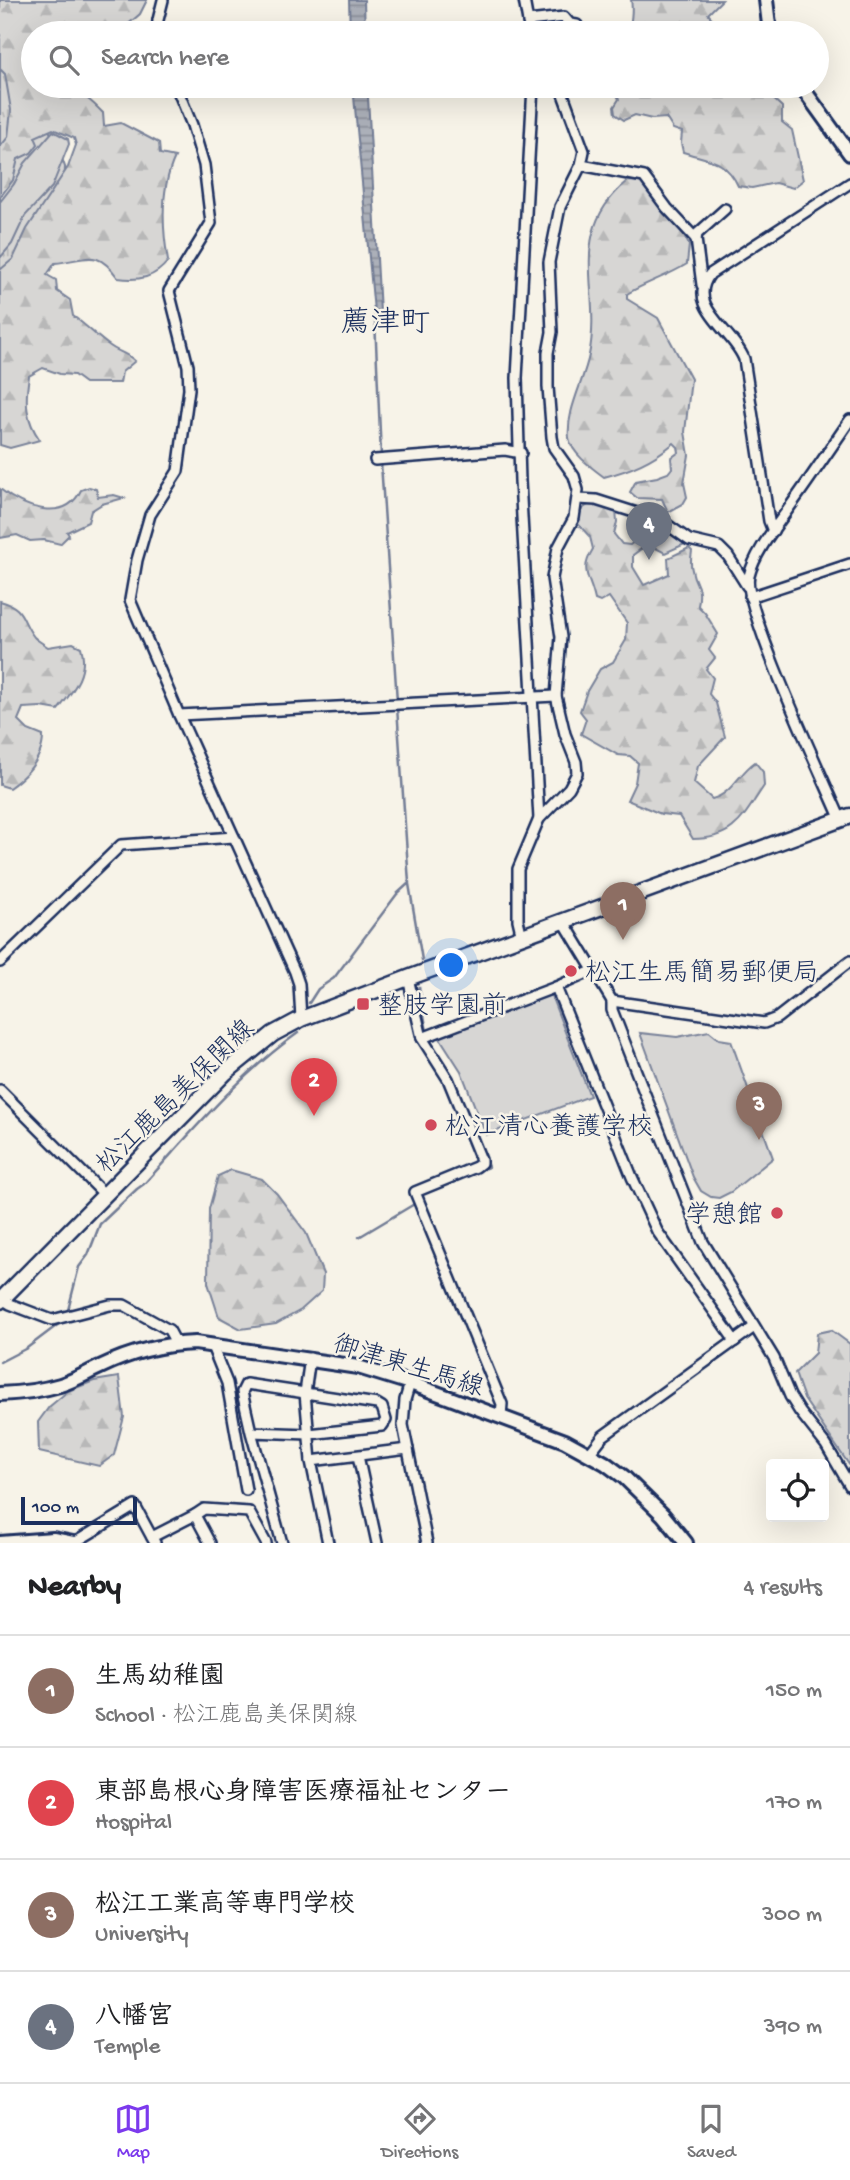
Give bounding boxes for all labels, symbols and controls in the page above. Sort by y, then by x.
search box [21,21,829,98]
icon: search [45,41,83,79]
text: Search here [101,44,229,75]
district label: 薦津町 [340,306,430,343]
pin: 4 [626,502,672,560]
pin: 1 [600,882,646,940]
your location [434,948,468,982]
place label: 松江生馬簡易郵便局 [585,958,819,991]
marker: 松江生馬簡易郵便局 [563,963,579,979]
place label: 整肢学園前 [377,991,507,1024]
marker: 整肢学園前 [355,996,371,1012]
street label: 松江鹿島美保関線 [90,1013,263,1182]
pin: 2 [291,1058,337,1116]
pin: 3 [736,1082,782,1140]
place label: 松江清心養護学校 [445,1112,653,1145]
marker: 松江清心養護学校 [423,1117,439,1133]
place label: 学憩館 [685,1201,763,1233]
marker: 学憩館 [769,1205,785,1221]
street label: 御津東生馬線 [329,1329,487,1406]
map controls [766,1459,829,1522]
button: locate [766,1459,829,1522]
scale bar [21,1494,136,1526]
text: 100 m [32,1497,79,1520]
text: Nearby [28,1571,121,1606]
text: 4 results [743,1575,822,1602]
text: 生馬幼稚園 [95,1663,225,1694]
text: 1 [46,1678,56,1705]
text: 150 m [766,1678,822,1705]
text: School · 松江鹿島美保関線 [95,1703,357,1730]
text: 東部島根心身障害医療福祉センター [95,1779,511,1810]
text: 2 [45,1790,57,1817]
text: 170 m [766,1790,822,1817]
text: Hospital [95,1810,172,1837]
text: 松江工業高等専門学校 [95,1891,355,1922]
text: 3 [45,1902,57,1929]
text: 300 m [762,1902,822,1929]
text: University [95,1922,189,1949]
text: 八幡宮 [95,2003,173,2034]
text: 4 [46,2014,56,2041]
text: 390 m [764,2014,822,2041]
text: Temple [95,2034,160,2061]
tab: Map [114,2100,152,2165]
tab: Directions [381,2100,458,2165]
tab: Saved [687,2100,736,2165]

